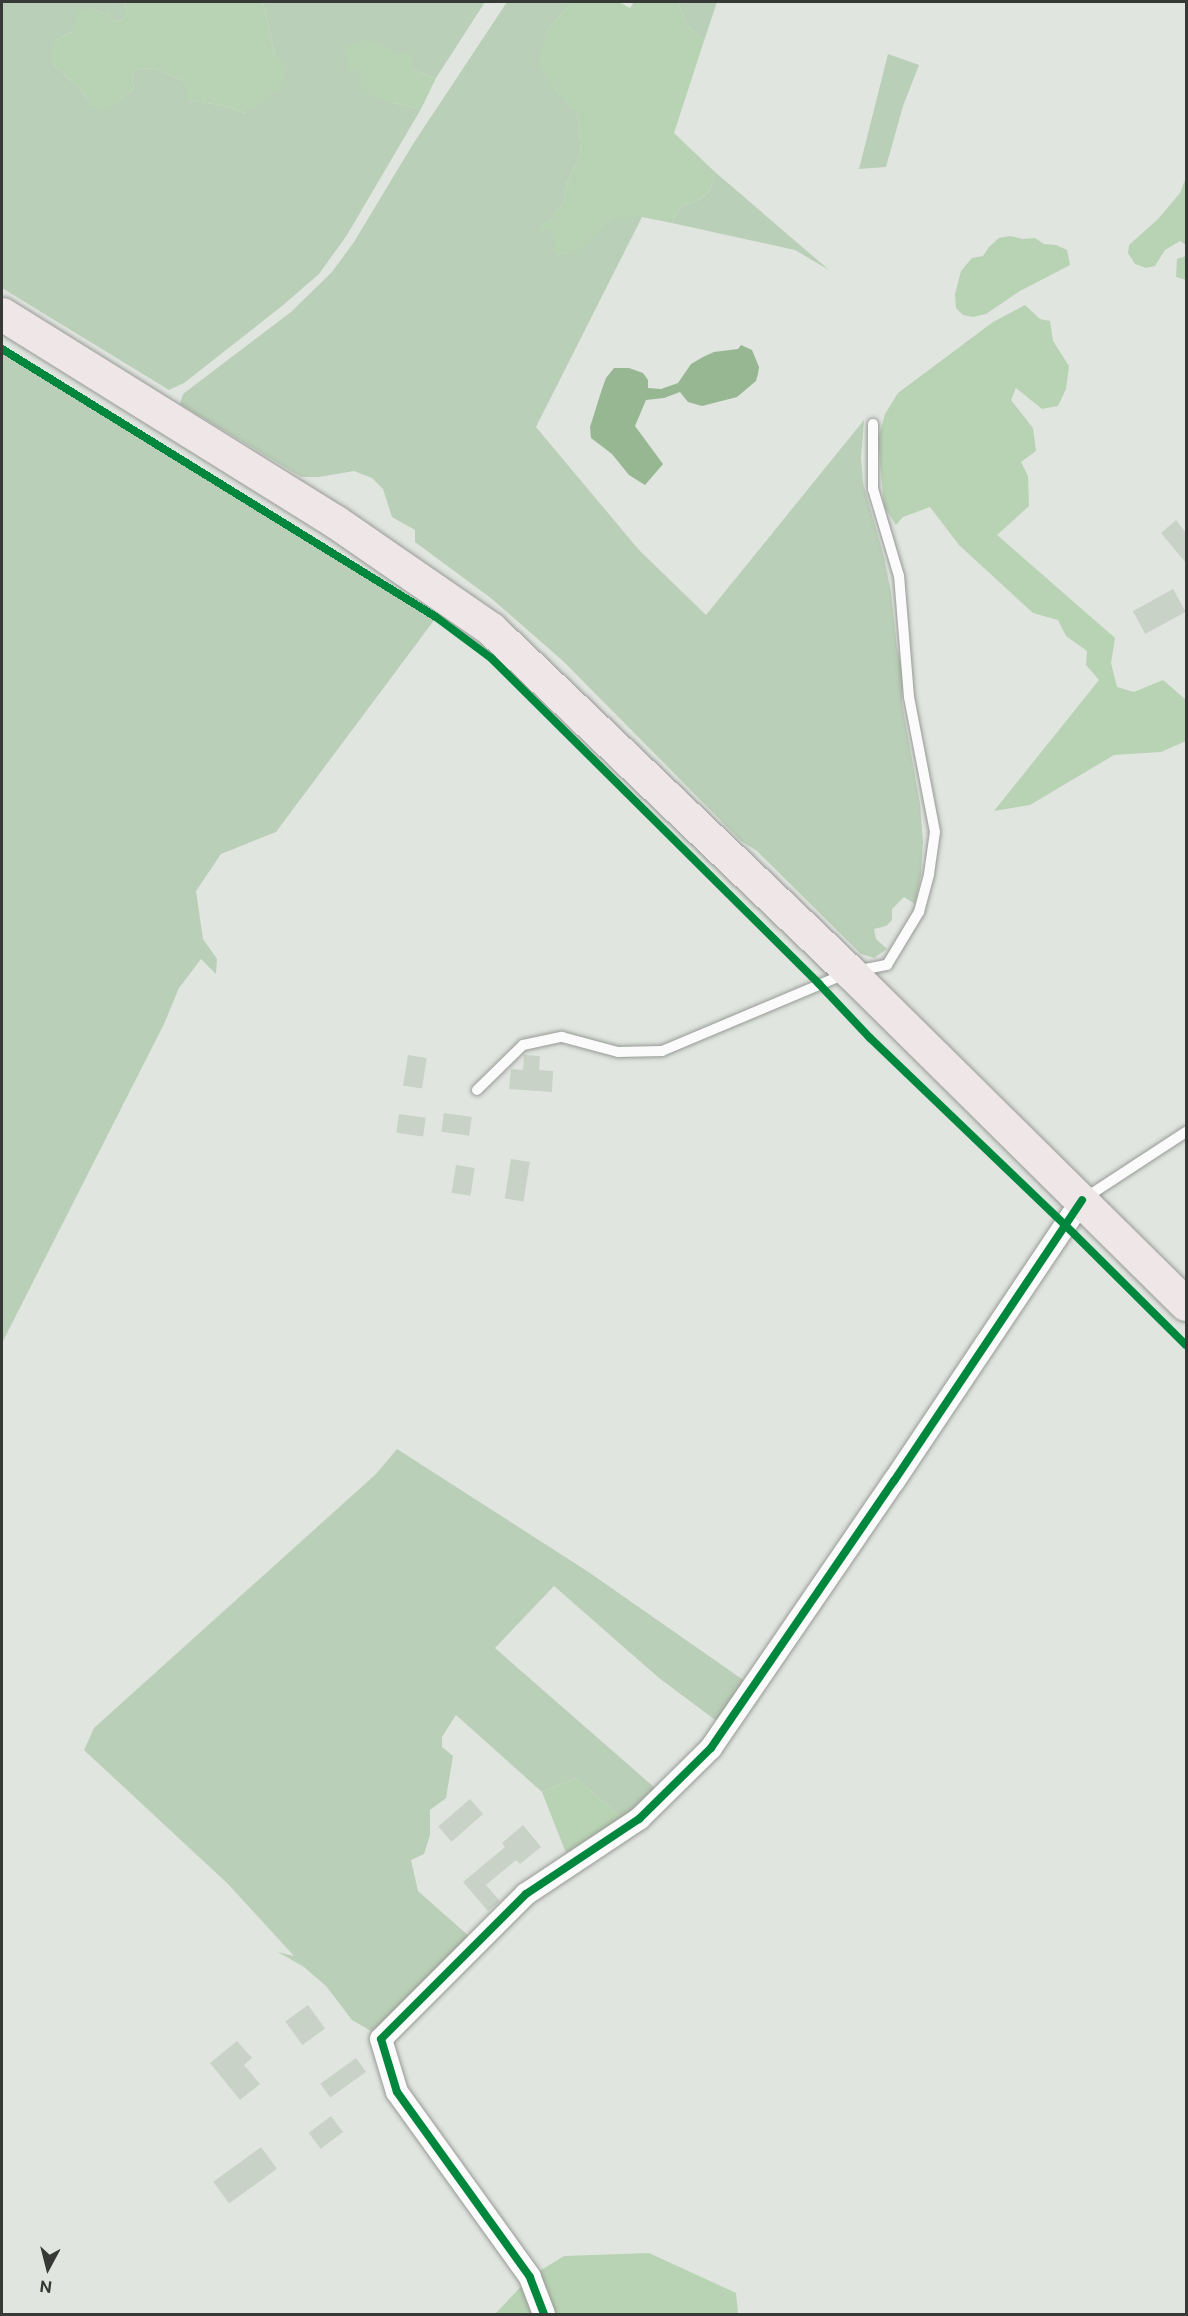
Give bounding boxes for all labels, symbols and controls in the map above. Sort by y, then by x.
north arrow [18,2238,78,2298]
text: N [38,2276,53,2297]

